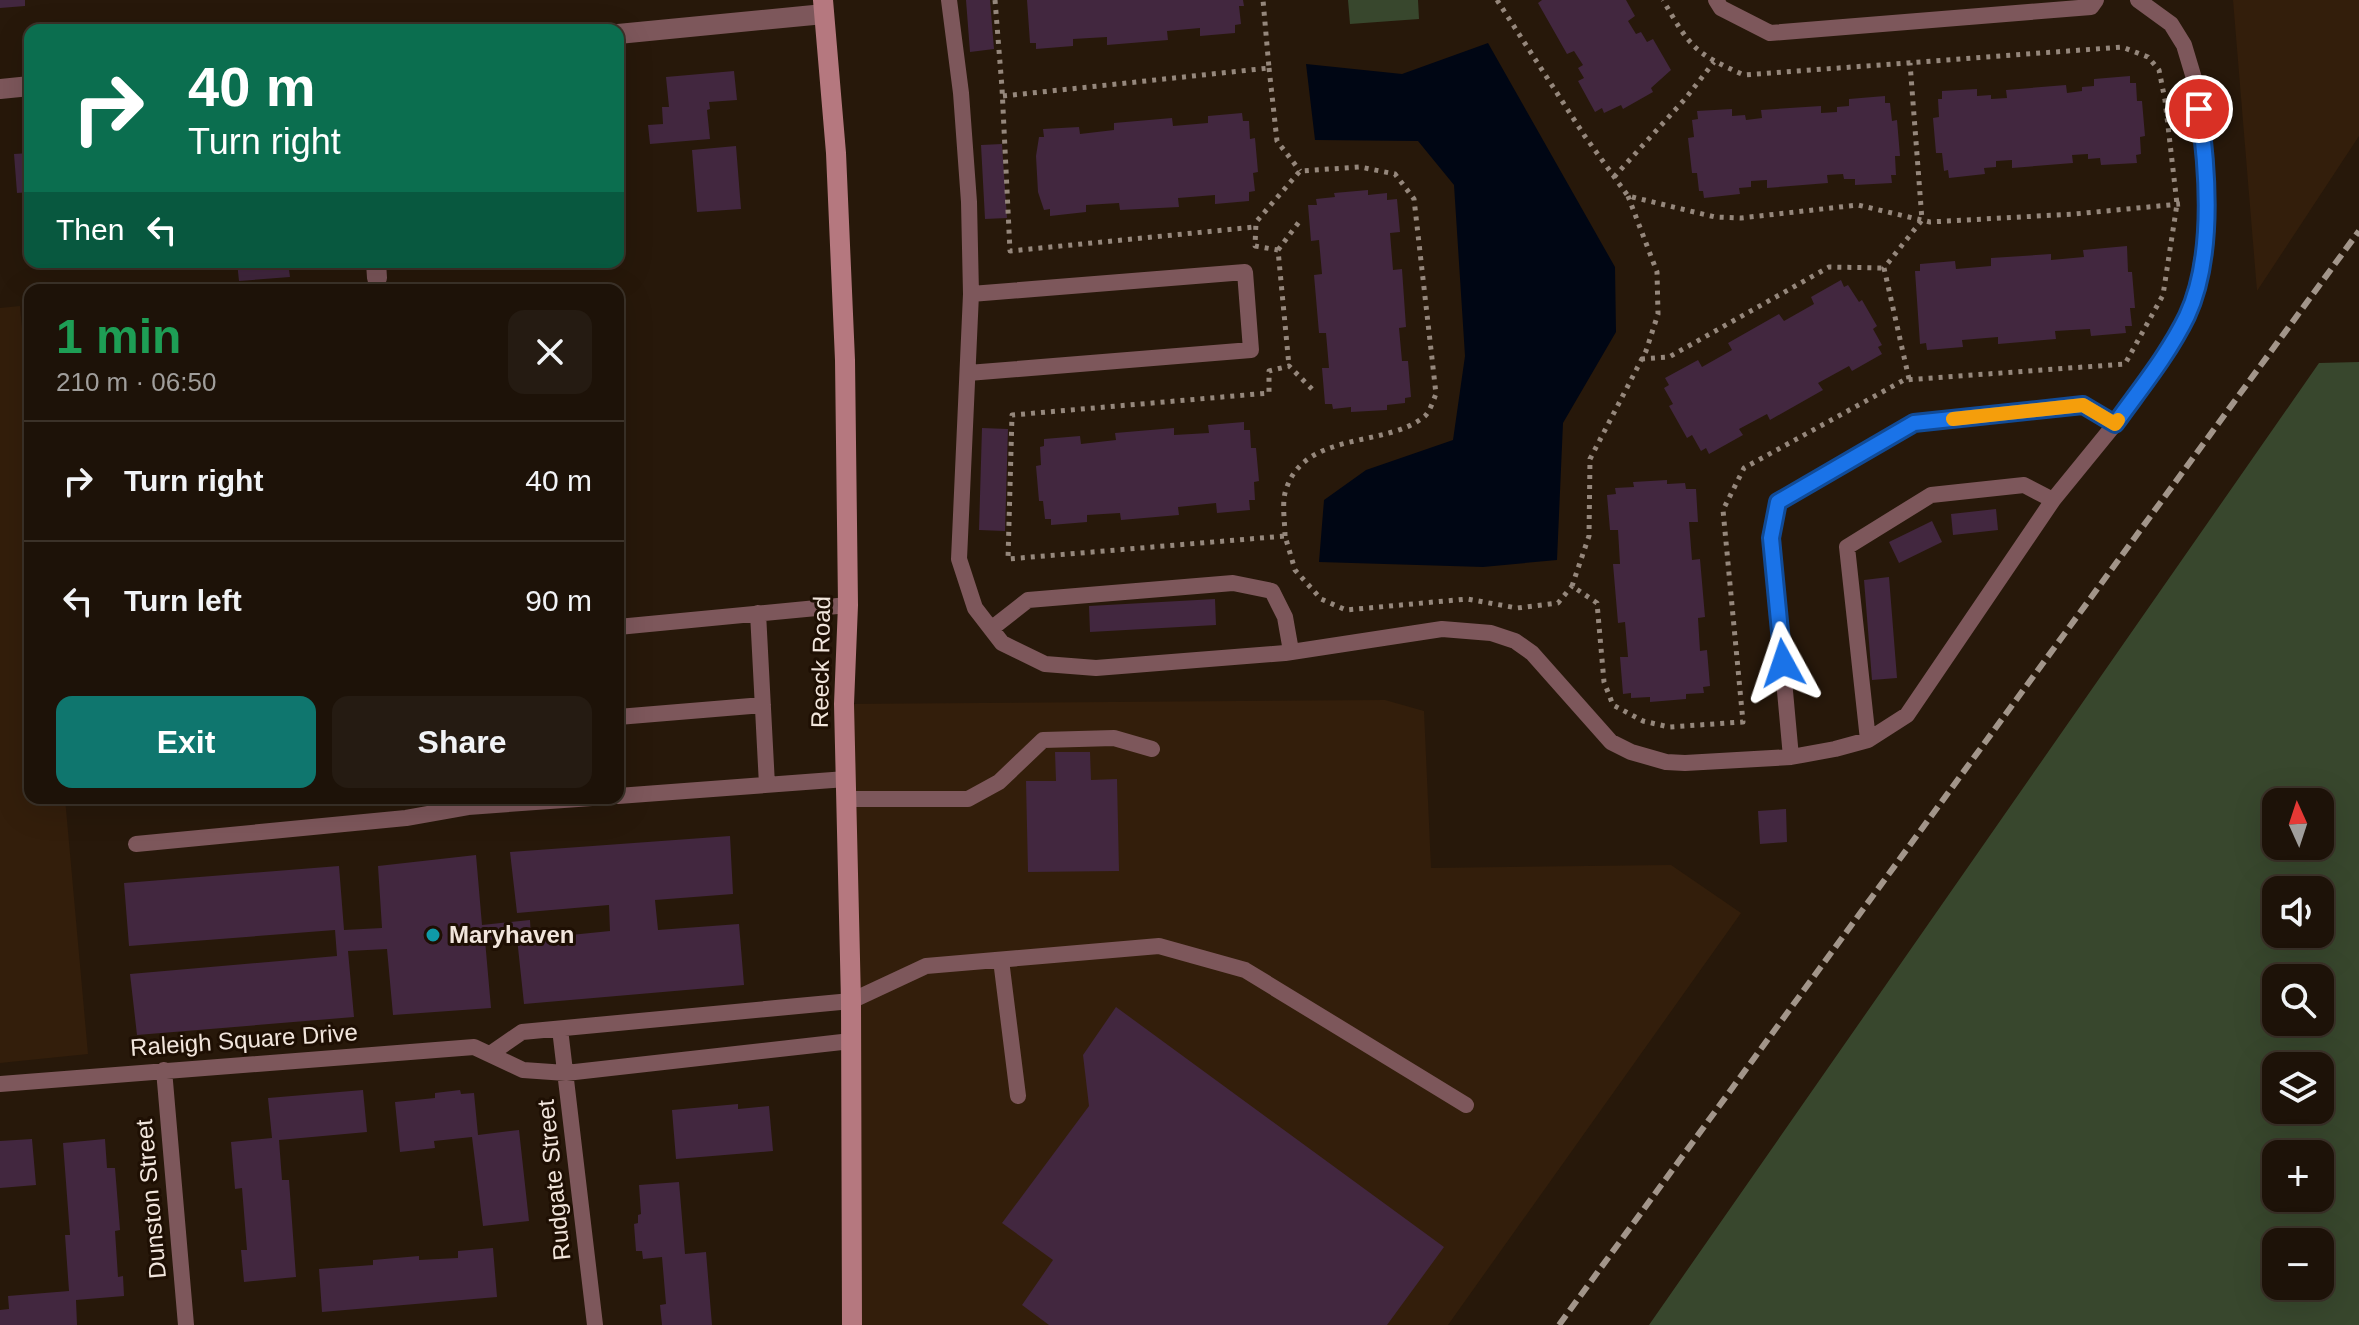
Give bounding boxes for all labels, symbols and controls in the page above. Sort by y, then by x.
text: 40 m [188,55,316,118]
icon: right [56,56,160,160]
pin [2165,75,2233,143]
icon: arrive [2177,87,2221,131]
text: Turn right [188,121,341,162]
icon: left [140,208,184,252]
text: Then [56,213,124,246]
text: 1 min [56,310,181,363]
button: close [508,310,592,394]
text: 210 m · 06:50 [56,367,216,397]
icon: right [56,459,100,503]
text: Turn right [124,464,263,497]
text: 40 m [525,464,592,497]
icon: left [56,579,100,623]
text: Turn left [124,584,242,617]
text: 90 m [525,584,592,617]
street label: Reeck Road [806,596,835,728]
position arrow [1741,621,1825,705]
button: Exit [56,696,316,788]
button: Share [332,696,592,788]
north arrow [2262,788,2334,860]
map controls [2262,788,2334,1300]
button: sound [2262,876,2334,948]
place label: Maryhaven [449,921,574,948]
marker: Maryhaven [424,926,442,944]
button: search [2262,964,2334,1036]
street label: Raleigh Square Drive [129,1018,359,1061]
button: layers [2262,1052,2334,1124]
street label: Rudgate Street [532,1098,575,1262]
street label: Dunston Street [130,1118,171,1280]
button: + [2262,1140,2334,1212]
button: − [2262,1228,2334,1300]

